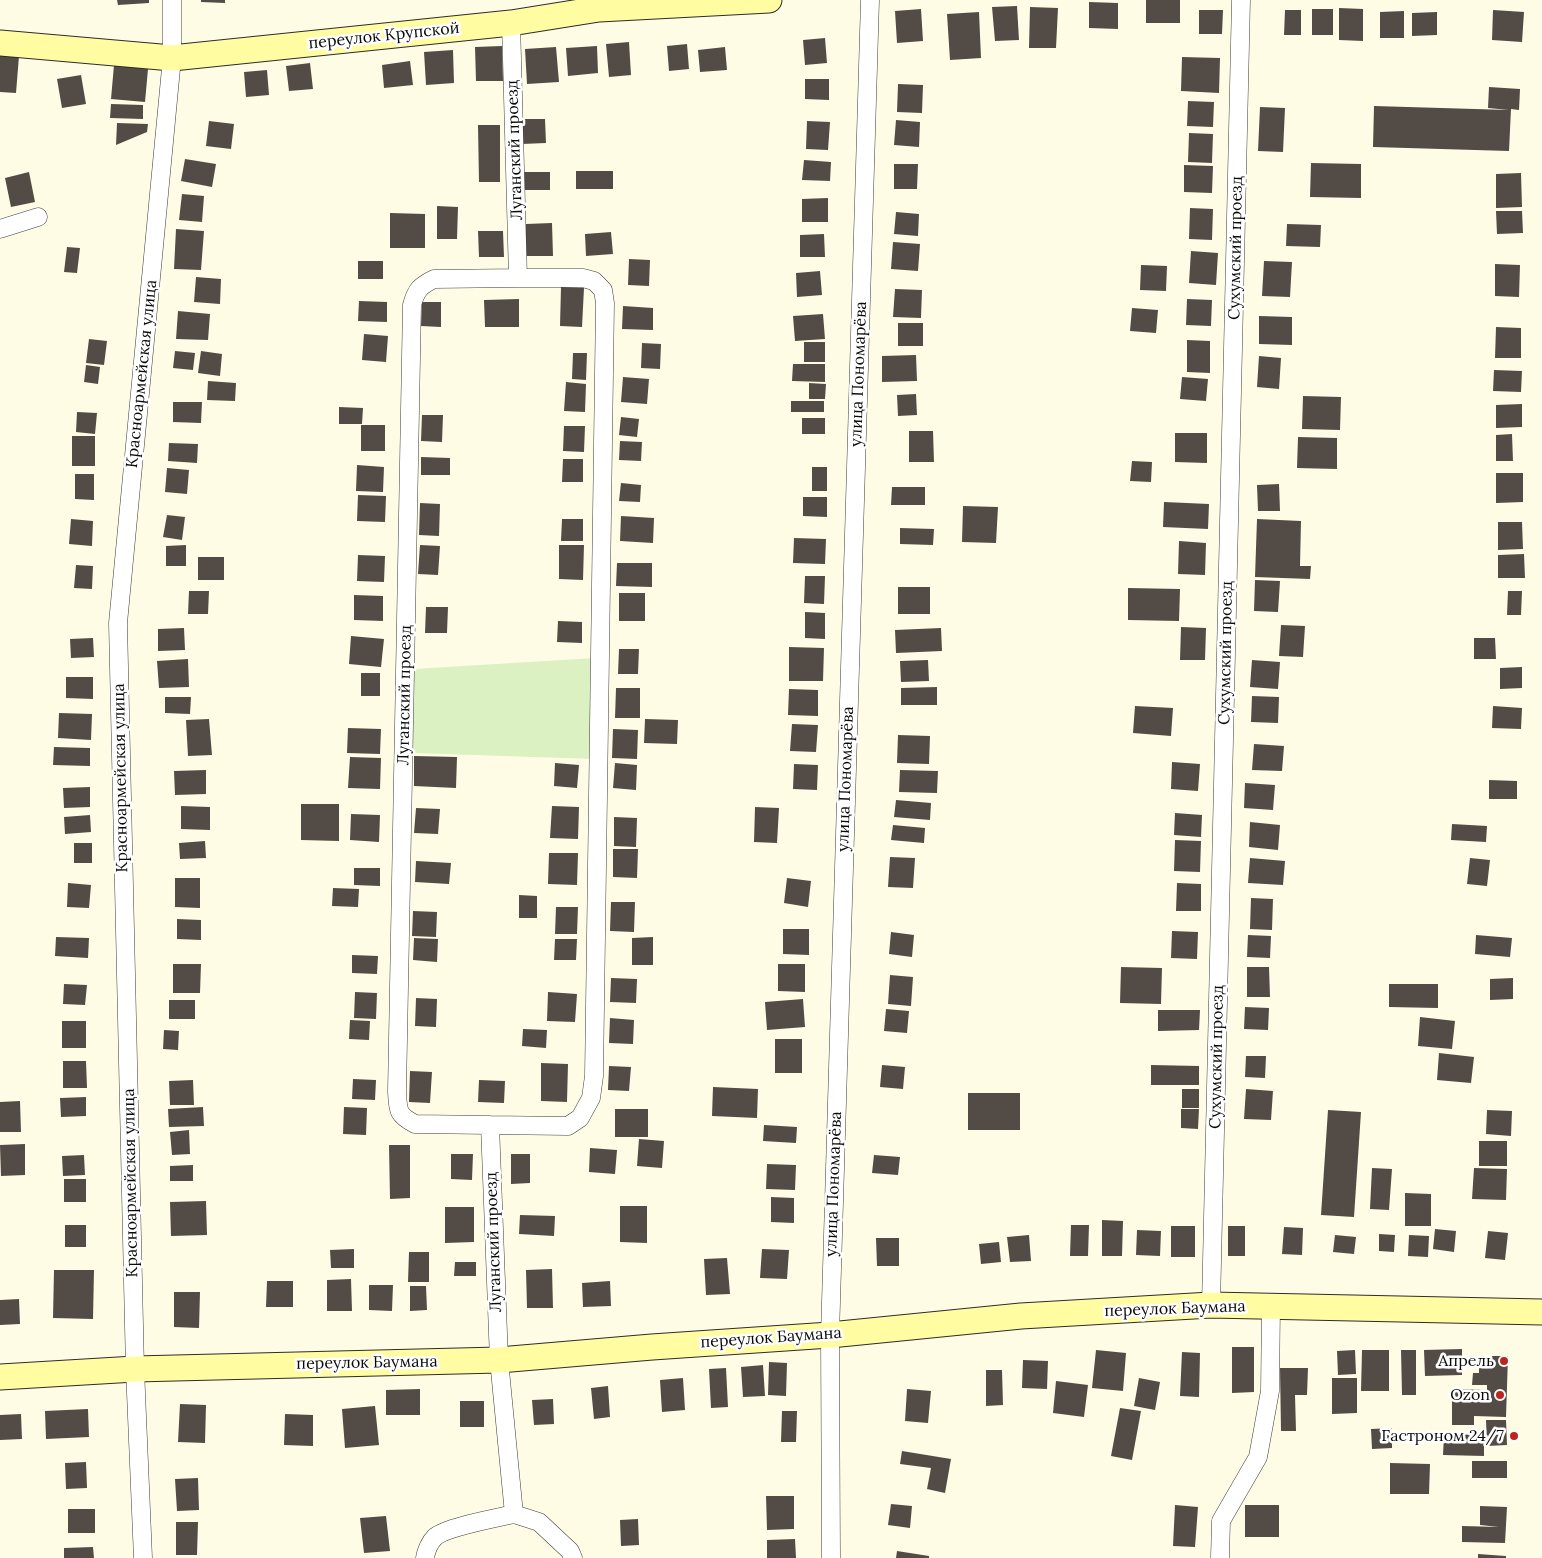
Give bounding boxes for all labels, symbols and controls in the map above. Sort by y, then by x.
street label: переулок Крупской [308,19,460,53]
street label: Луганский проезд [503,80,527,220]
street label: Сухумский проезд [1225,176,1247,320]
street label: Красноармейская улица [123,279,161,469]
street label: улица Пономарёва [847,301,871,447]
street label: Сухумский проезд [1215,581,1237,725]
street label: Луганский проезд [394,625,416,765]
street label: Красноармейская улица [110,683,132,873]
street label: улица Пономарёва [834,706,858,852]
street label: Сухумский проезд [1206,985,1228,1129]
street label: Красноармейская улица [120,1088,142,1278]
street label: улица Пономарёва [822,1111,846,1257]
street label: Луганский проезд [482,1172,506,1312]
street label: переулок Баумана [1104,1297,1246,1321]
street label: переулок Баумана [700,1323,842,1353]
place label: Апрель [1438,1351,1494,1371]
street label: переулок Баумана [296,1352,438,1374]
marker: Апрель [1498,1355,1510,1367]
place label: Ozon [1450,1385,1490,1405]
marker: Ozon [1494,1389,1506,1401]
place label: Гастроном 24/7 [1381,1426,1504,1446]
marker: Гастроном 24/7 [1508,1430,1520,1442]

